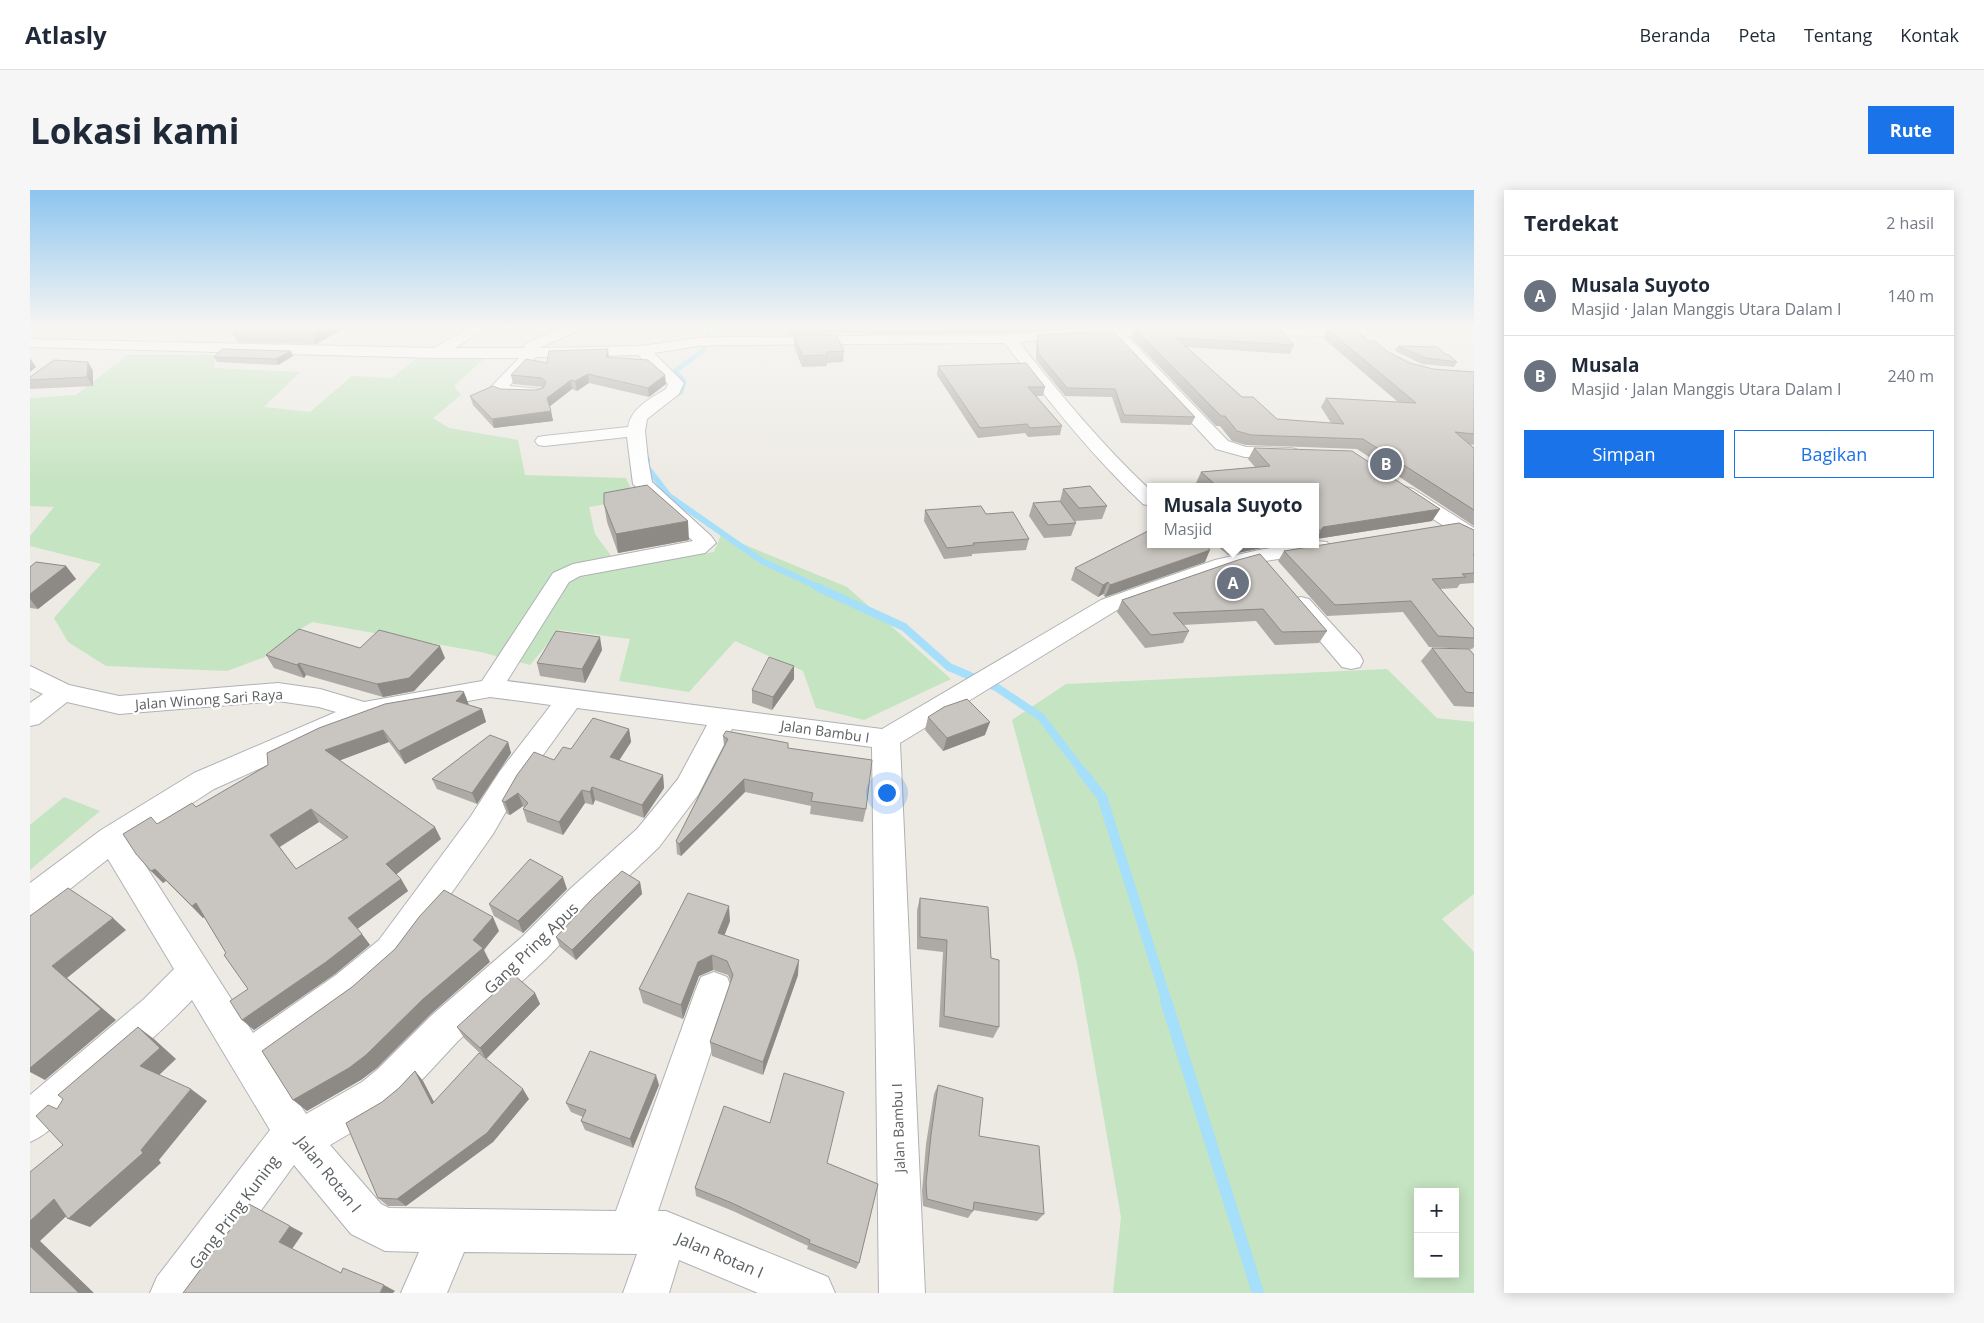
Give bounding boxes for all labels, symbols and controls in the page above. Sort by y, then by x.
text: Atlasly [25,18,107,51]
text: Beranda [1639,23,1711,47]
text: Peta [1739,23,1776,47]
text: Tentang [1804,23,1872,47]
text: Kontak [1900,23,1959,47]
button: Rute [1868,106,1954,154]
text: Lokasi kami [30,107,239,154]
text: Terdekat [1524,209,1619,237]
text: 2 hasil [1886,212,1934,234]
text: Musala Suyoto [1571,272,1710,298]
text: A [1534,285,1546,307]
text: 140 m [1888,285,1934,307]
text: Masjid · Jalan Manggis Utara Dalam I [1571,298,1841,320]
text: Musala [1571,352,1640,378]
text: B [1535,365,1545,387]
text: 240 m [1888,365,1934,387]
text: Masjid · Jalan Manggis Utara Dalam I [1571,378,1841,400]
button: Simpan [1524,430,1724,478]
button: Bagikan [1734,430,1934,478]
pin: B [1370,445,1402,483]
popup [1147,483,1319,548]
text: Musala Suyoto [1163,492,1303,518]
text: Masjid [1163,518,1212,540]
pin: A [1217,564,1249,602]
street label: Jalan Winong Sari Raya [133,684,283,714]
street label: Jalan Bambu I [777,715,871,747]
your location [874,780,900,806]
street label: Gang Pring Apus [479,897,583,999]
street label: Jalan Bambu I [887,1083,909,1175]
street label: Jalan Rotan I [290,1130,367,1217]
street label: Gang Pring Kuning [184,1150,284,1274]
map controls [1414,1188,1459,1278]
button: + [1414,1188,1459,1233]
street label: Jalan Rotan I [671,1226,767,1283]
button: − [1414,1233,1459,1278]

